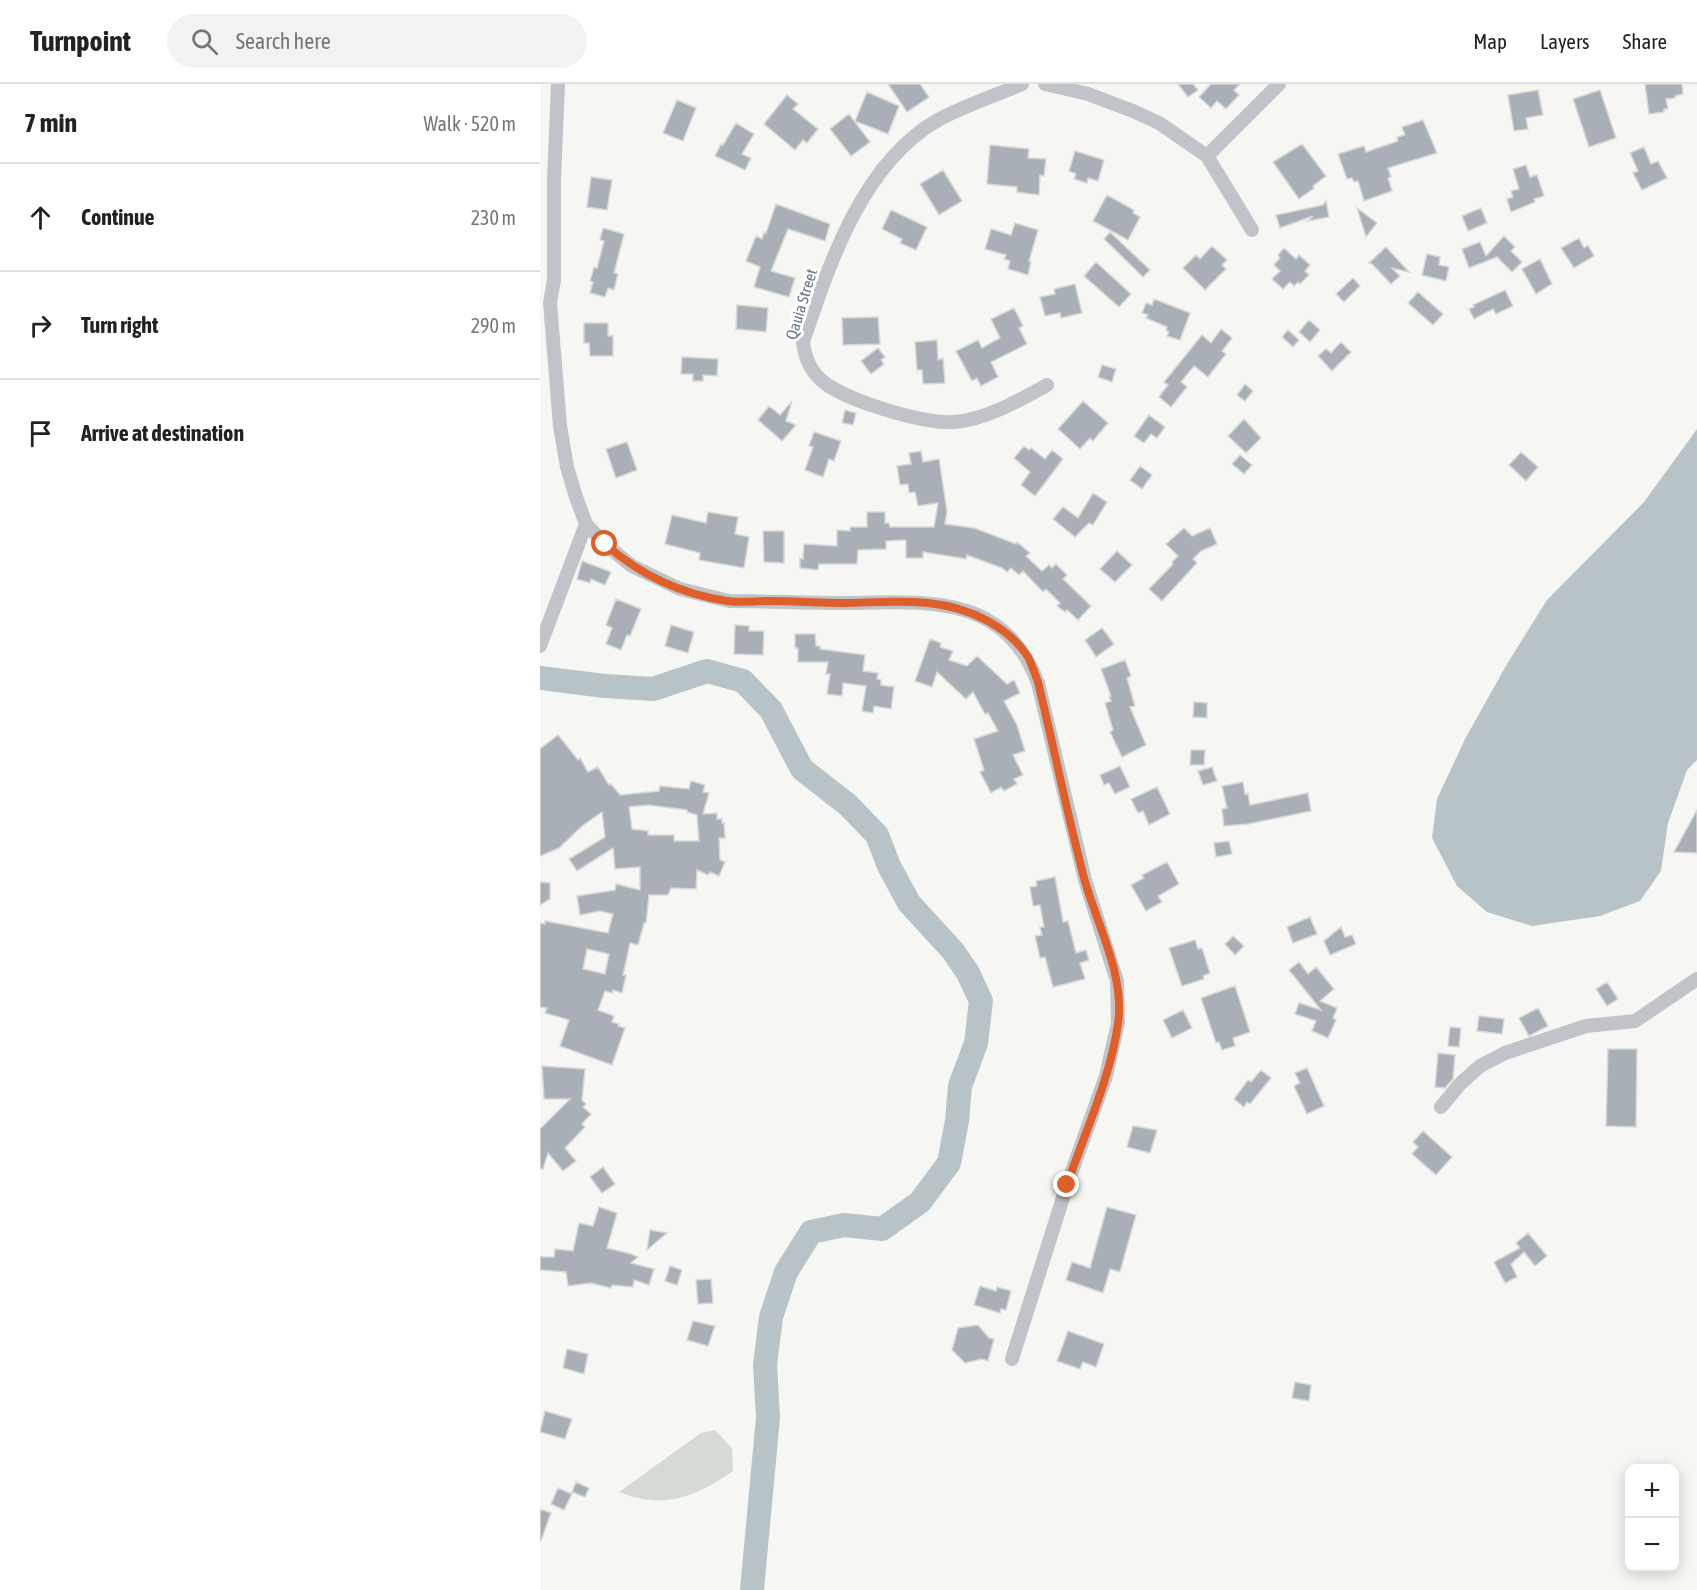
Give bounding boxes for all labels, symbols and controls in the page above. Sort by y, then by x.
search box [167,14,587,68]
text: Turnpoint [30,25,131,57]
icon: search [188,25,221,58]
text: Search here [236,28,331,54]
text: Map [1473,29,1507,53]
text: Layers [1540,29,1590,53]
text: Share [1623,29,1667,53]
text: 7 min [24,108,77,138]
text: Walk · 520 m [424,112,516,135]
icon: ahead [24,201,57,234]
text: Continue [81,204,155,230]
text: 230 m [471,206,516,229]
street label: Qauia Street [782,266,820,342]
icon: right [24,309,57,342]
text: Turn right [81,312,158,338]
text: 290 m [471,314,516,337]
icon: arrive [24,417,57,450]
text: Arrive at destination [81,420,244,446]
route start [591,530,617,556]
route end [1053,1171,1079,1197]
map controls [1625,1464,1679,1572]
button: + [1625,1464,1679,1518]
button: − [1625,1518,1679,1572]

